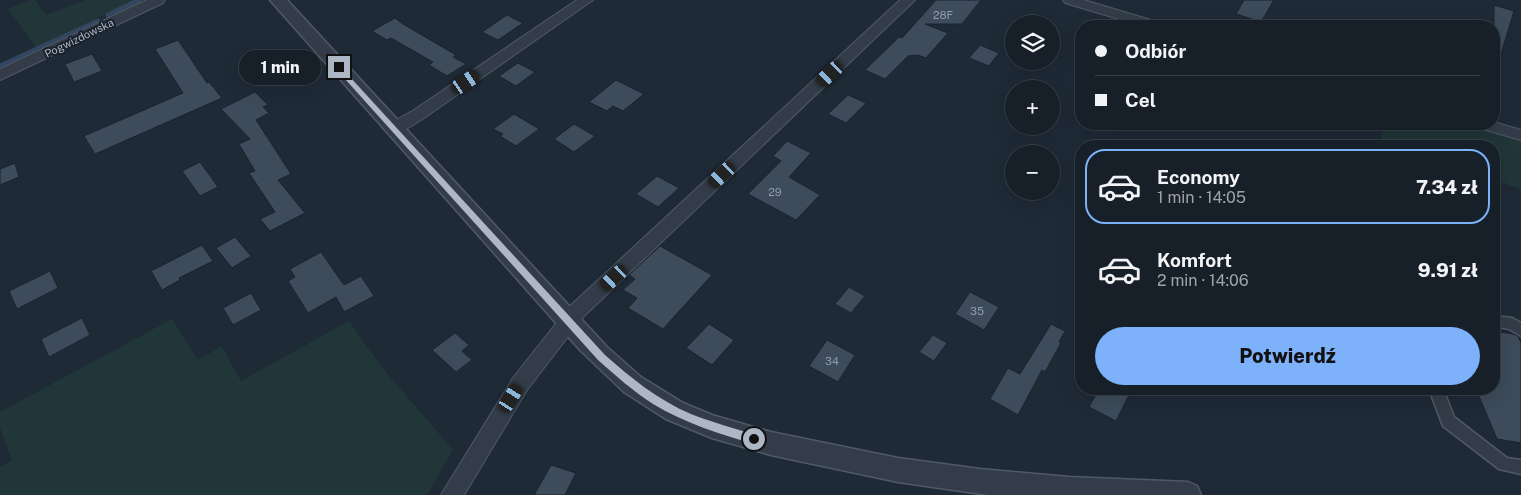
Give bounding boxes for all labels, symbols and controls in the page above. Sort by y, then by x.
house number: 28F [933,9,953,21]
map controls [1005,15,1060,200]
button: layers [1005,15,1060,70]
street label: Pogwizdowska [43,16,115,60]
text: Odbiór [1125,40,1186,62]
callout: 1 min [239,50,322,84]
route end [328,56,350,78]
text: 1 min [260,58,300,77]
car [813,58,846,90]
car [449,67,482,97]
button: + [1005,80,1060,135]
text: Cel [1125,89,1156,111]
button: − [1005,145,1060,200]
car [705,159,738,191]
icon: car [1097,164,1142,209]
text: Economy [1157,166,1240,188]
text: 7.34 zł [1416,176,1478,198]
house number: 29 [768,186,782,198]
text: 1 min · 14:05 [1157,188,1246,207]
icon: car [1097,247,1142,292]
text: Komfort [1157,249,1232,271]
text: 9.91 zł [1418,259,1478,281]
car [597,262,630,294]
text: 2 min · 14:06 [1157,271,1249,290]
house number: 35 [970,305,984,317]
button: Potwierdź [1095,327,1480,385]
house number: 34 [825,355,839,367]
car [496,381,525,415]
route start [743,428,765,450]

